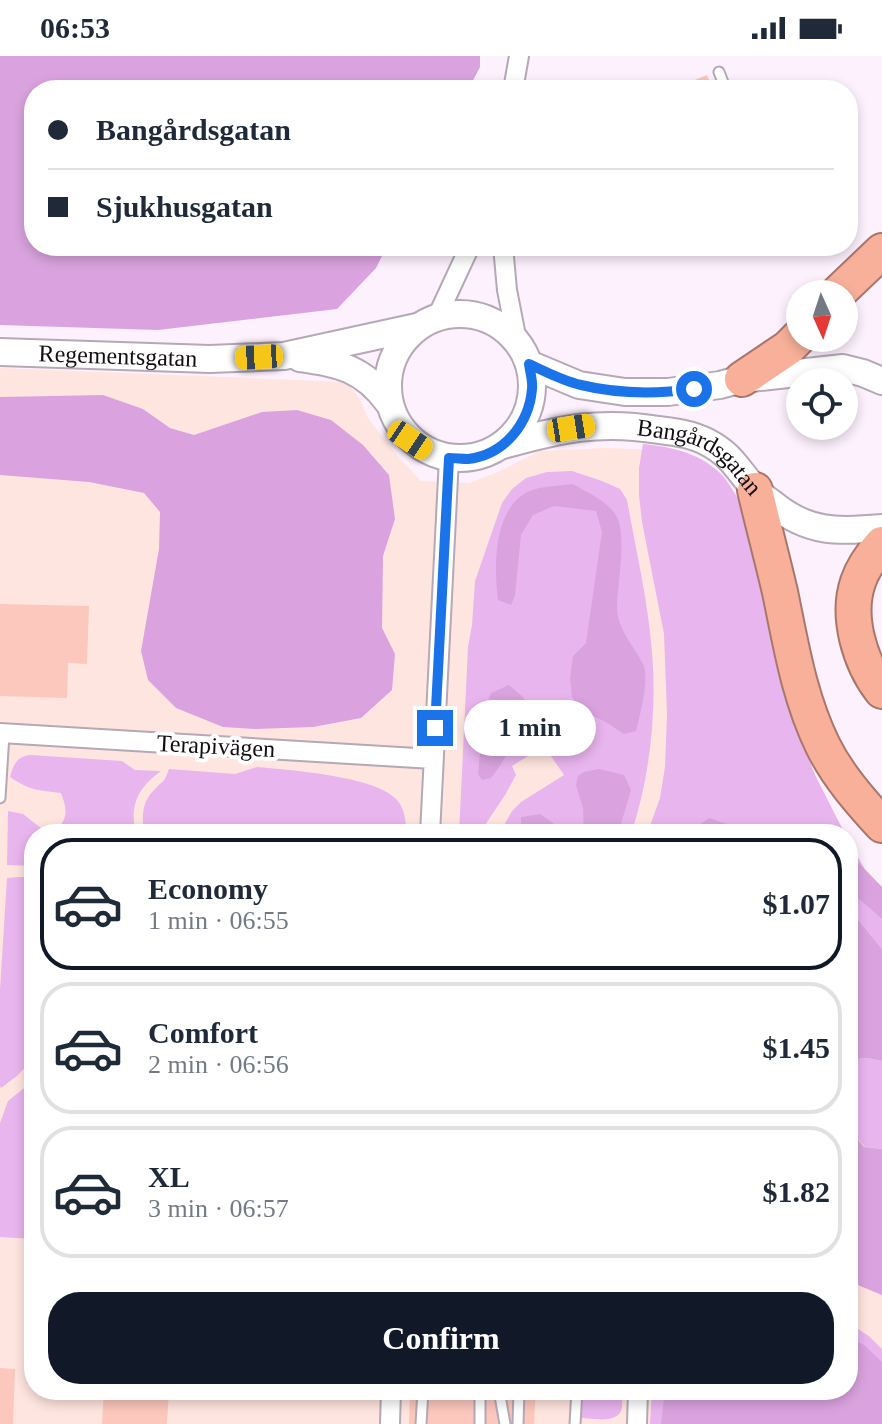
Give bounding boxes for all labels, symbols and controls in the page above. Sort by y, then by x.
text: 06:53 [40,11,110,44]
text: Bangårdsgatan [96,113,291,146]
text: Sjukhusgatan [96,190,273,223]
north arrow [786,280,858,352]
map controls [786,280,858,440]
street label: Regementsgatan [38,340,198,372]
car [234,344,284,370]
button: locate [786,368,858,440]
route start [676,371,712,407]
car [545,412,597,444]
street label: Bangårdsgatan [636,414,767,500]
car [383,417,437,463]
callout: 1 min [463,700,595,756]
route end [417,710,453,746]
text: 1 min [499,713,561,742]
street label: Terapivägen [156,730,276,762]
icon: car [52,868,124,940]
text: Economy [148,872,268,905]
text: $1.07 [763,887,830,920]
text: 1 min · 06:55 [148,906,289,935]
icon: car [52,1012,124,1084]
text: Comfort [148,1016,258,1049]
text: $1.45 [763,1031,830,1064]
text: 2 min · 06:56 [148,1050,289,1079]
icon: car [52,1156,124,1228]
text: XL [148,1160,190,1193]
text: $1.82 [763,1175,830,1208]
text: 3 min · 06:57 [148,1194,289,1223]
button: Confirm [48,1292,834,1384]

